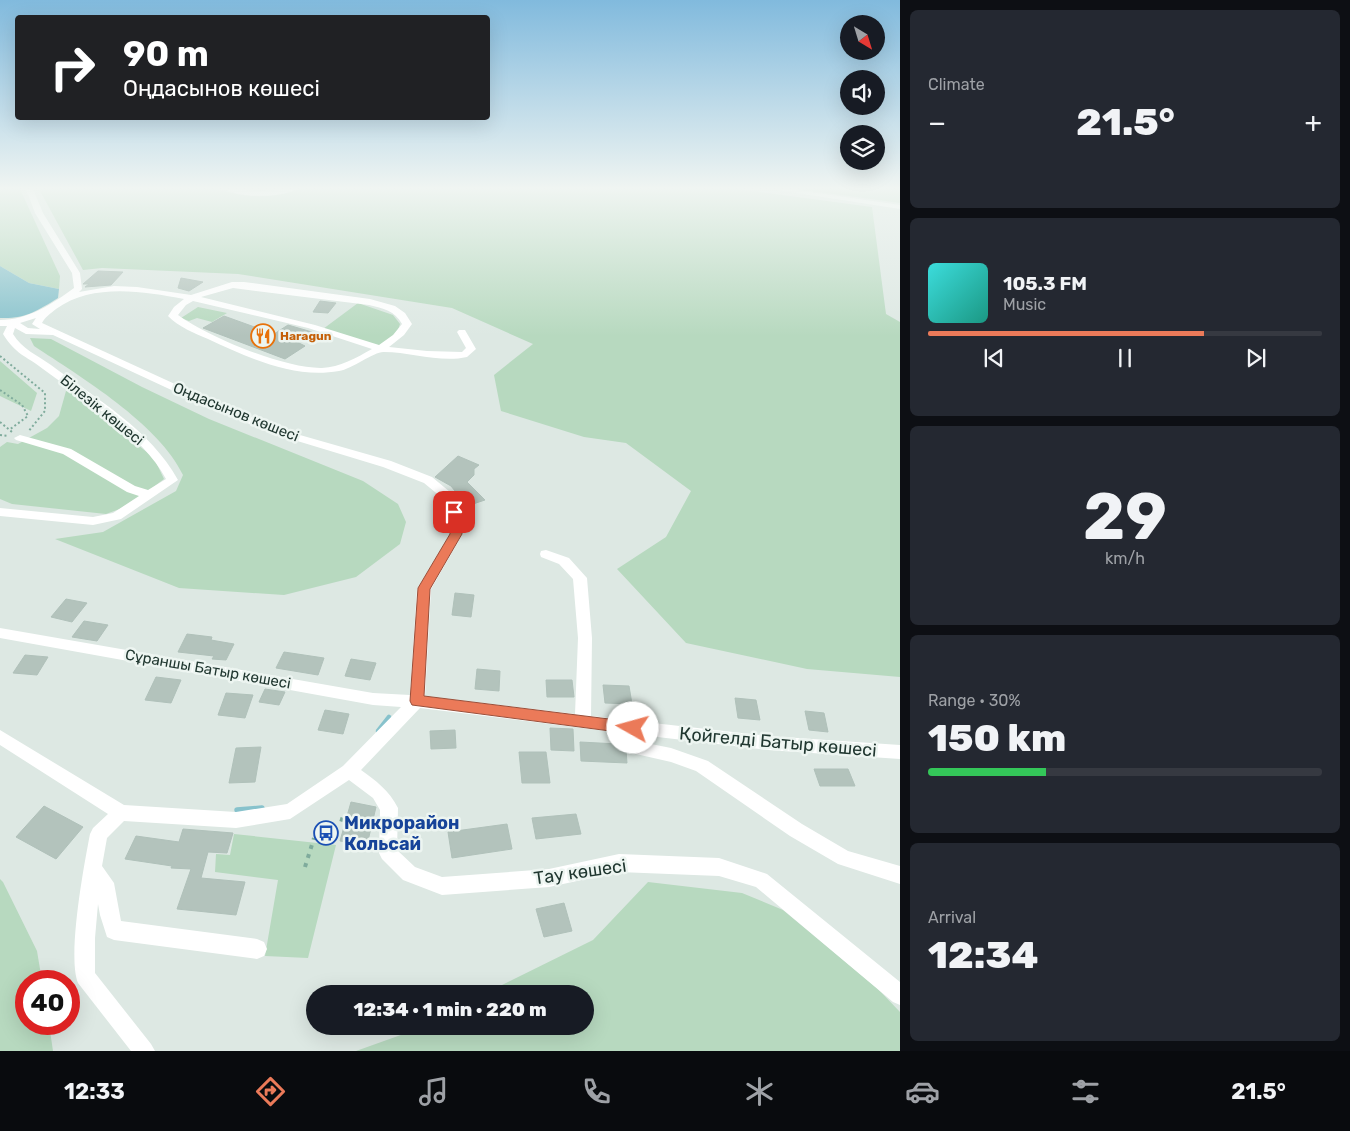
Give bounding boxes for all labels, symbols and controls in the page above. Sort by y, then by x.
north arrow [840,15,885,60]
map controls [840,15,885,170]
text: 90 m [123,33,209,75]
icon: right [40,35,105,100]
button: sound [840,70,885,115]
text: Оңдасынов көшесі [123,75,320,102]
text: Climate [928,75,985,94]
text: 21.5° [1076,99,1175,145]
text: − [928,106,946,139]
text: + [1305,106,1322,139]
button: layers [840,125,885,170]
text: 105.3 FM [1003,272,1087,295]
text: Music [1003,295,1046,314]
restaurant icon: Haragun [250,323,276,349]
place label: Haragun [280,329,332,343]
icon: previous [980,344,1008,372]
icon: pause [1111,344,1139,372]
icon: next [1242,344,1270,372]
street label: Білезік көшесі [57,371,147,449]
street label: Оңдасынов көшесі [170,379,302,445]
text: 29 [1083,478,1167,555]
pin [433,491,475,533]
icon: arrive [440,498,468,526]
text: km/h [1105,549,1145,568]
street label: Сұраншы Батыр көшесі [124,646,292,692]
text: Range · 30% [928,691,1021,710]
position arrow [606,701,658,753]
text: 150 km [928,715,1066,761]
street label: Қойгелді Батыр көшесі [678,722,878,762]
place label: Микрорайон Кольсай [344,812,460,855]
bus stop icon: Микрорайон Кольсай [313,820,339,846]
street label: Тау көшесі [532,855,628,889]
text: Arrival [928,908,976,927]
text: 12:34 [928,932,1038,978]
speed limit sign: 40 [15,970,80,1035]
text: 12:34 · 1 min · 220 m [353,998,547,1021]
icon: directions [253,1074,288,1109]
icon: music [416,1074,451,1109]
icon: phone [579,1074,614,1109]
icon: climate [742,1074,777,1109]
icon: car [905,1074,940,1109]
icon: filters [1068,1074,1103,1109]
text: 12:33 [64,1078,125,1105]
text: 21.5° [1231,1078,1286,1105]

